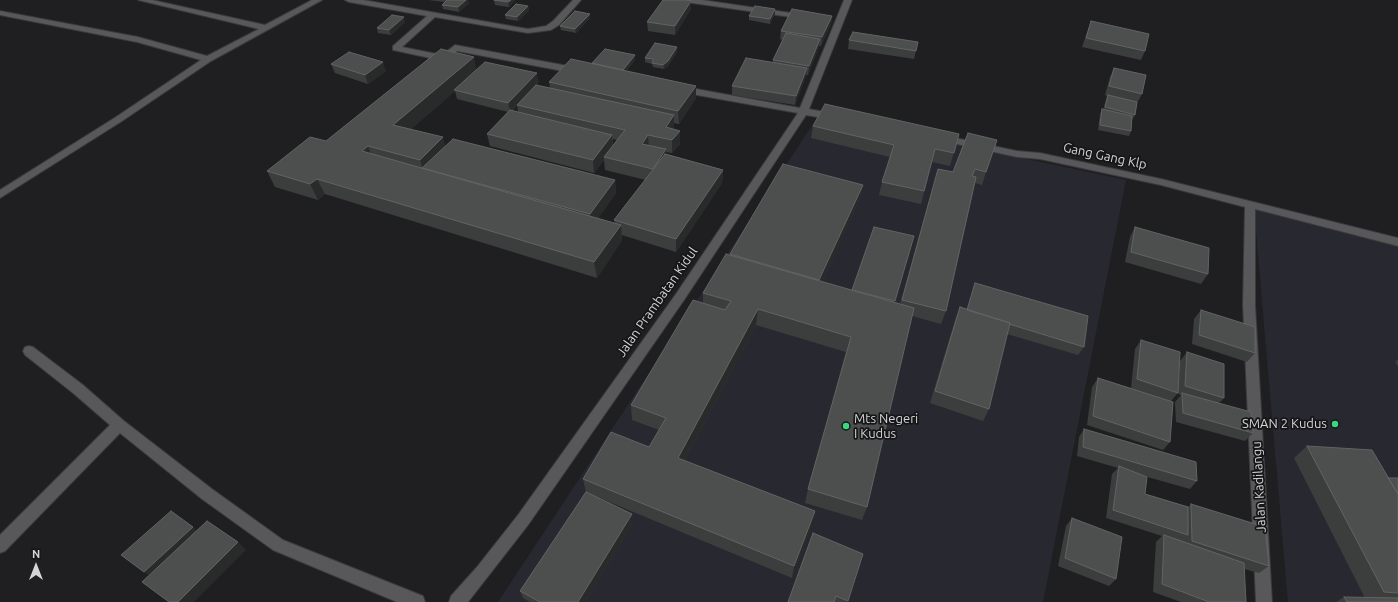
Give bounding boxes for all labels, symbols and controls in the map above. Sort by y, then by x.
street label: Gang Gang Klp [1062,140,1148,172]
street label: Jalan Prambatan Kidul [613,244,701,360]
place label: Mts Negeri I Kudus [854,411,918,442]
place label: SMAN 2 Kudus [1242,416,1327,432]
marker: SMAN 2 Kudus [1330,419,1340,429]
marker: Mts Negeri I Kudus [841,421,851,431]
street label: Jalan Kadilangu [1249,441,1269,533]
north arrow [16,546,56,586]
text: N [32,548,40,560]

